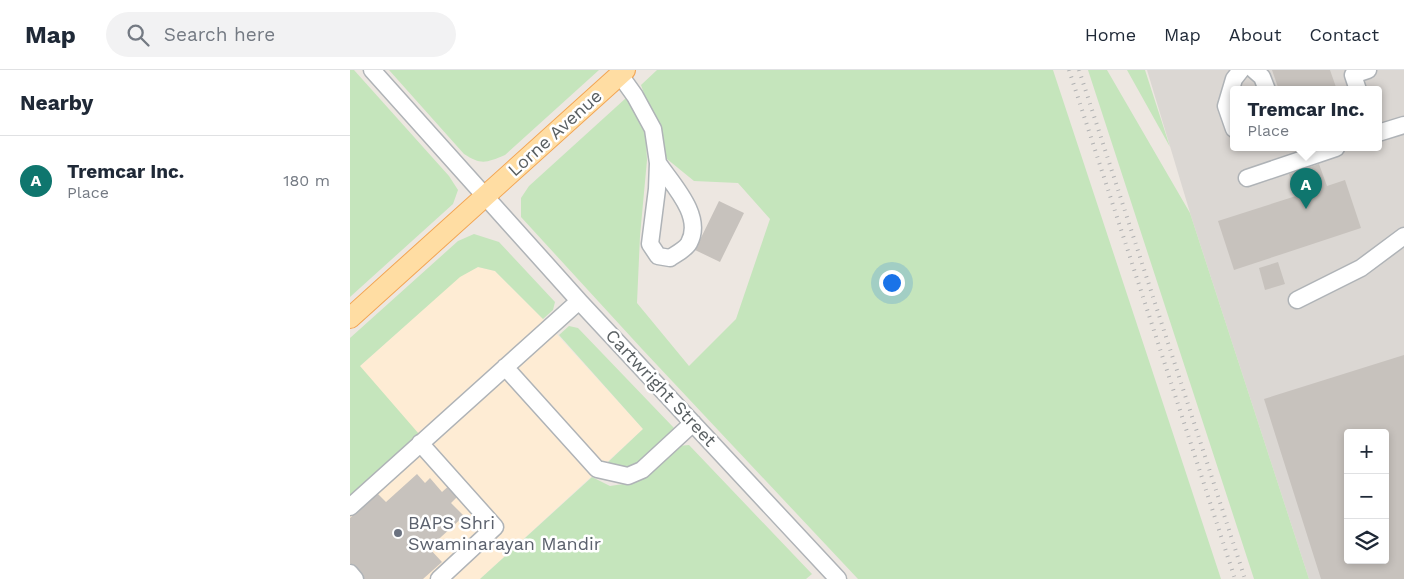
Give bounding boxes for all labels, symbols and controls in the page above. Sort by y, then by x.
search box [106,12,456,57]
text: Map [25,21,76,49]
icon: search [124,21,152,49]
text: Search here [164,23,275,46]
text: Home [1085,24,1136,45]
text: Map [1164,24,1201,45]
text: About [1229,24,1281,45]
text: Contact [1309,24,1379,45]
street label: Lorne Avenue [503,85,606,180]
popup [1230,86,1382,151]
text: Nearby [20,90,93,115]
text: Tremcar Inc. [1247,98,1365,121]
text: Place [1247,121,1289,140]
text: Tremcar Inc. [67,160,184,183]
pin: A [1290,168,1322,209]
text: A [31,171,41,190]
text: 180 m [283,171,330,190]
text: Place [67,183,109,202]
your location [879,270,905,296]
street label: Cartwright Street [602,325,721,451]
map controls [1344,429,1389,564]
button: + [1344,429,1389,474]
button: − [1344,474,1389,519]
place label: BAPS Shri Swaminarayan Mandir [408,512,601,554]
button: layers [1344,519,1389,564]
marker: BAPS Shri Swaminarayan Mandir [392,527,404,539]

